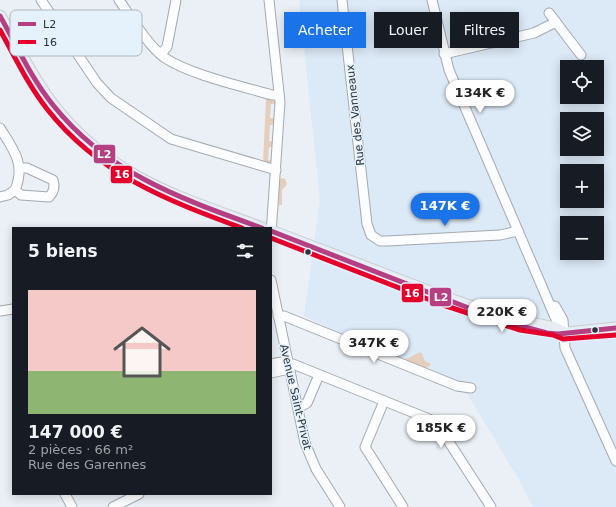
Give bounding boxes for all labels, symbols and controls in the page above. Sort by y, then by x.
legend [10,10,142,56]
chip: Acheter [284,12,366,48]
chip: Louer [374,12,442,48]
chip: Filtres [450,12,519,48]
text: L2 [43,18,56,31]
text: 16 [43,36,57,49]
map controls [560,60,604,260]
button: locate [560,60,604,104]
street label: Rue des Vanneaux [344,63,367,166]
pin: 134K € [447,80,513,114]
text: 134K € [455,85,505,100]
button: layers [560,112,604,156]
line badge: L2 [93,144,116,164]
text: L2 [97,148,111,161]
button: + [560,164,604,208]
line badge: 16 [110,165,133,184]
text: 16 [114,168,130,181]
pin: 147K € [412,193,478,227]
text: 147K € [420,198,470,213]
button: − [560,216,604,260]
icon: filters [234,240,256,262]
text: 5 biens [28,241,98,261]
unlabelled marker [303,247,313,257]
line badge: 16 [401,283,424,303]
text: 16 [404,287,420,300]
line badge: L2 [429,287,452,307]
text: L2 [434,291,448,304]
pin: 220K € [469,299,535,333]
text: 220K € [477,304,527,319]
icon: home [106,316,178,388]
unlabelled marker [590,325,600,335]
pin: 347K € [341,330,407,364]
text: 347K € [349,335,399,350]
street label: Avenue Saint-Privat [277,343,314,452]
pin: 185K € [408,415,474,449]
text: 185K € [416,420,466,435]
text: 147 000 € [28,422,123,442]
text: 2 pièces · 66 m² [28,442,133,457]
text: Rue des Garennes [28,457,146,472]

